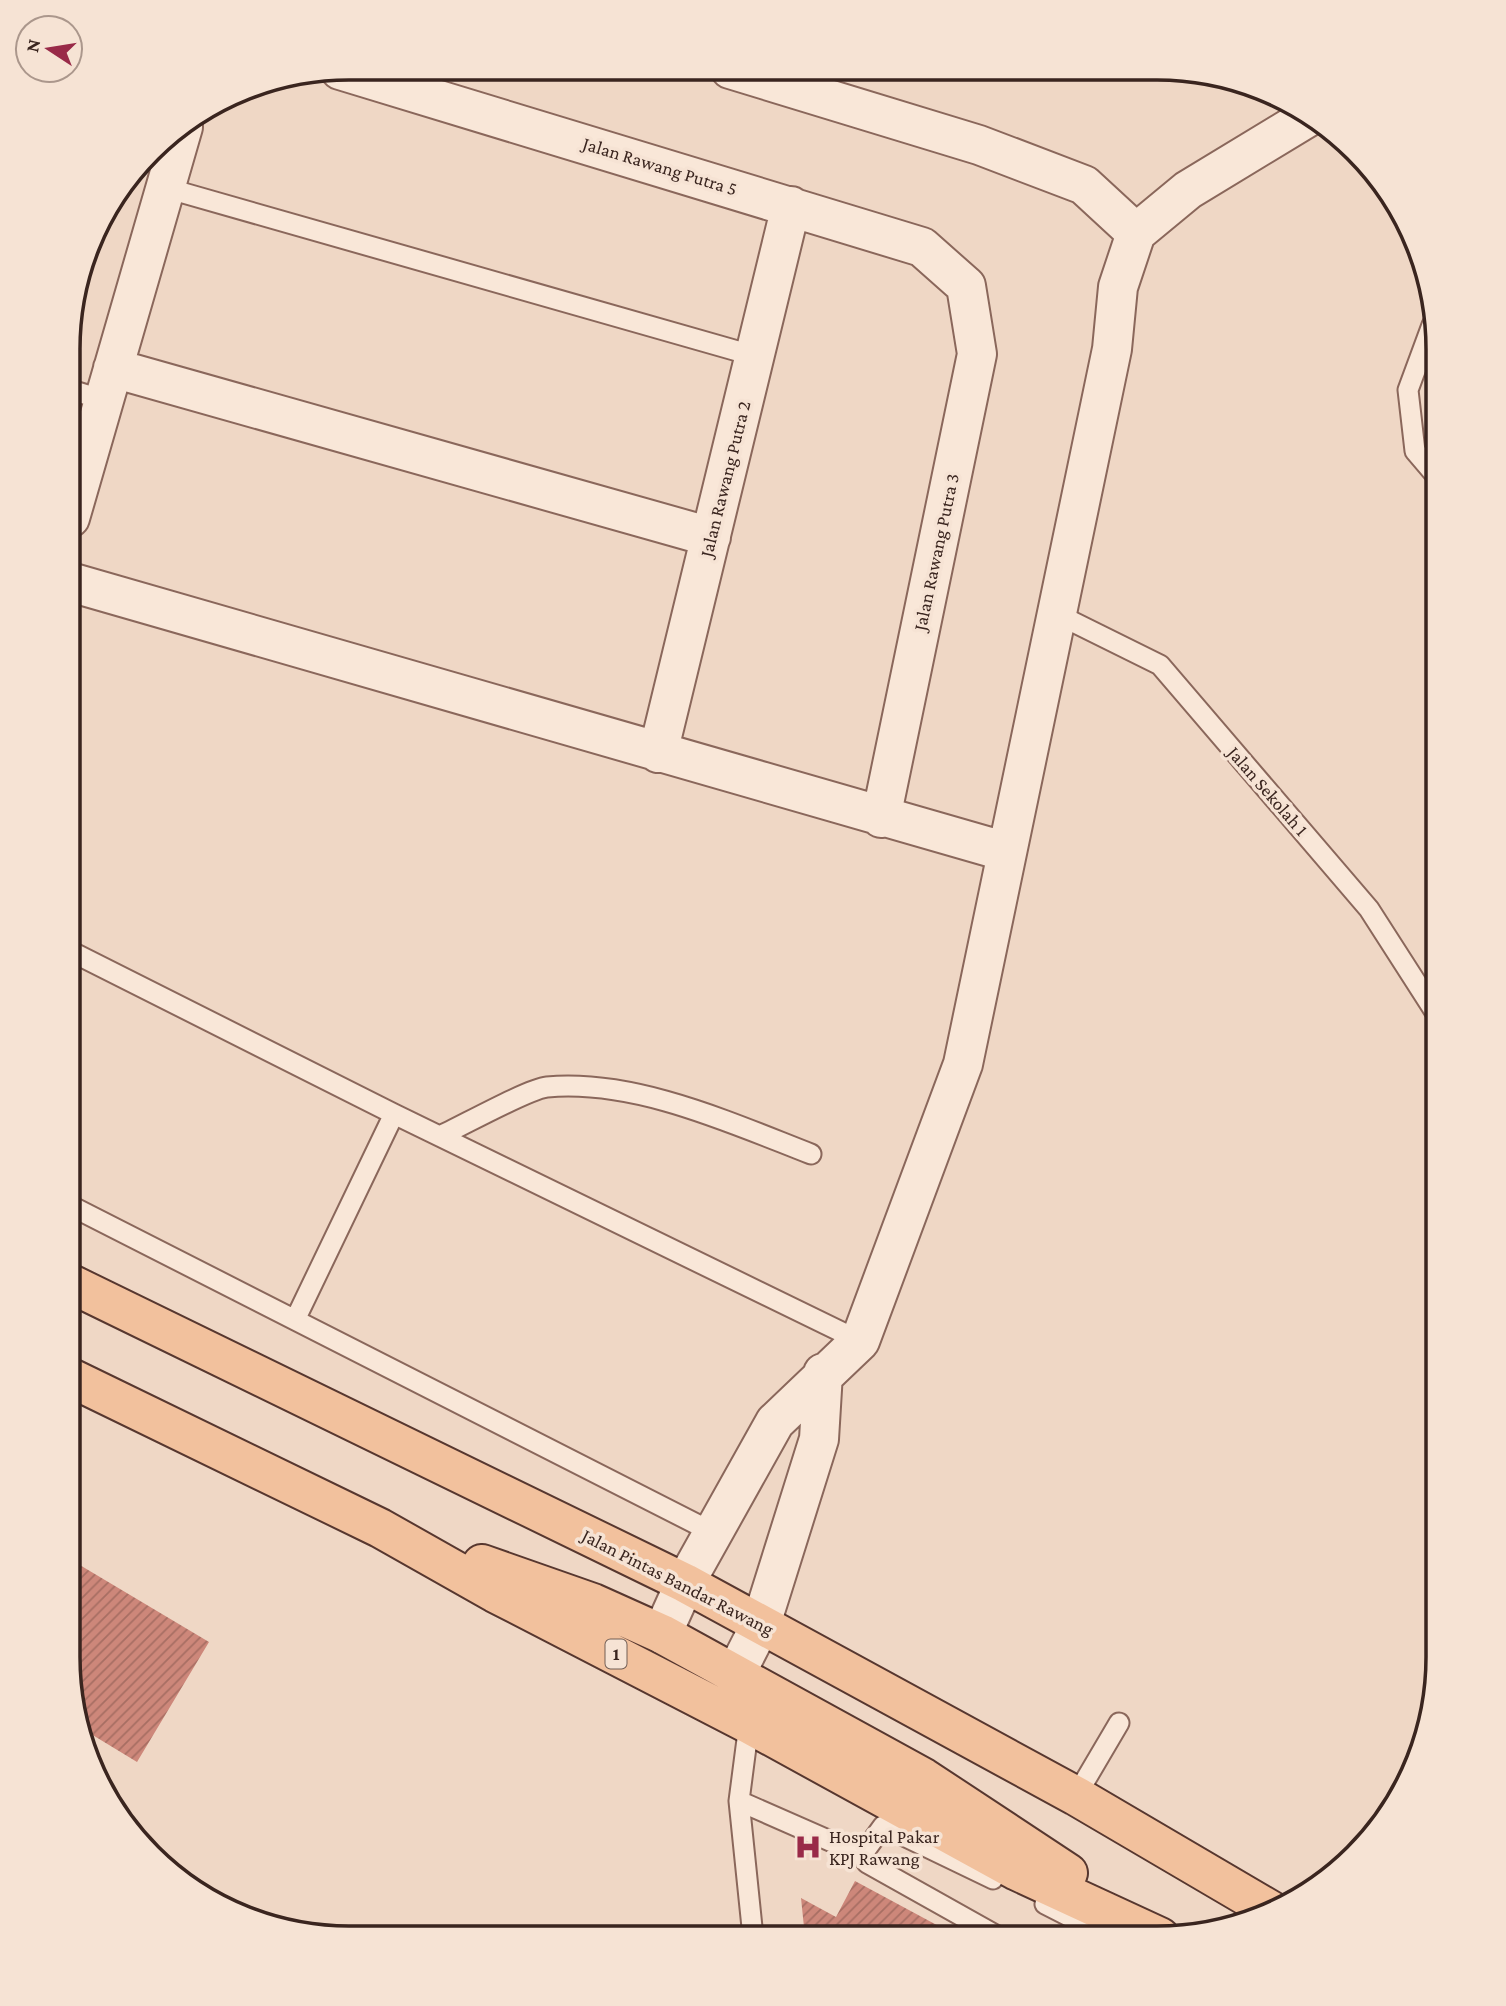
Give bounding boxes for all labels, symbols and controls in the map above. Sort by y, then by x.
north arrow [14,14,84,84]
text: N [21,37,44,54]
street label: Jalan Rawang Putra 5 [578,132,740,199]
street label: Jalan Rawang Putra 2 [695,399,755,561]
street label: Jalan Rawang Putra 3 [909,471,963,635]
street label: Jalan Sekolah 1 [1222,741,1312,840]
street label: Jalan Pintas Bandar Rawang [577,1524,777,1640]
road number: 1 [606,1639,626,1668]
place label: Hospital Pakar KPJ Rawang [829,1826,940,1869]
hospital icon: Hospital Pakar KPJ Rawang [793,1832,823,1862]

